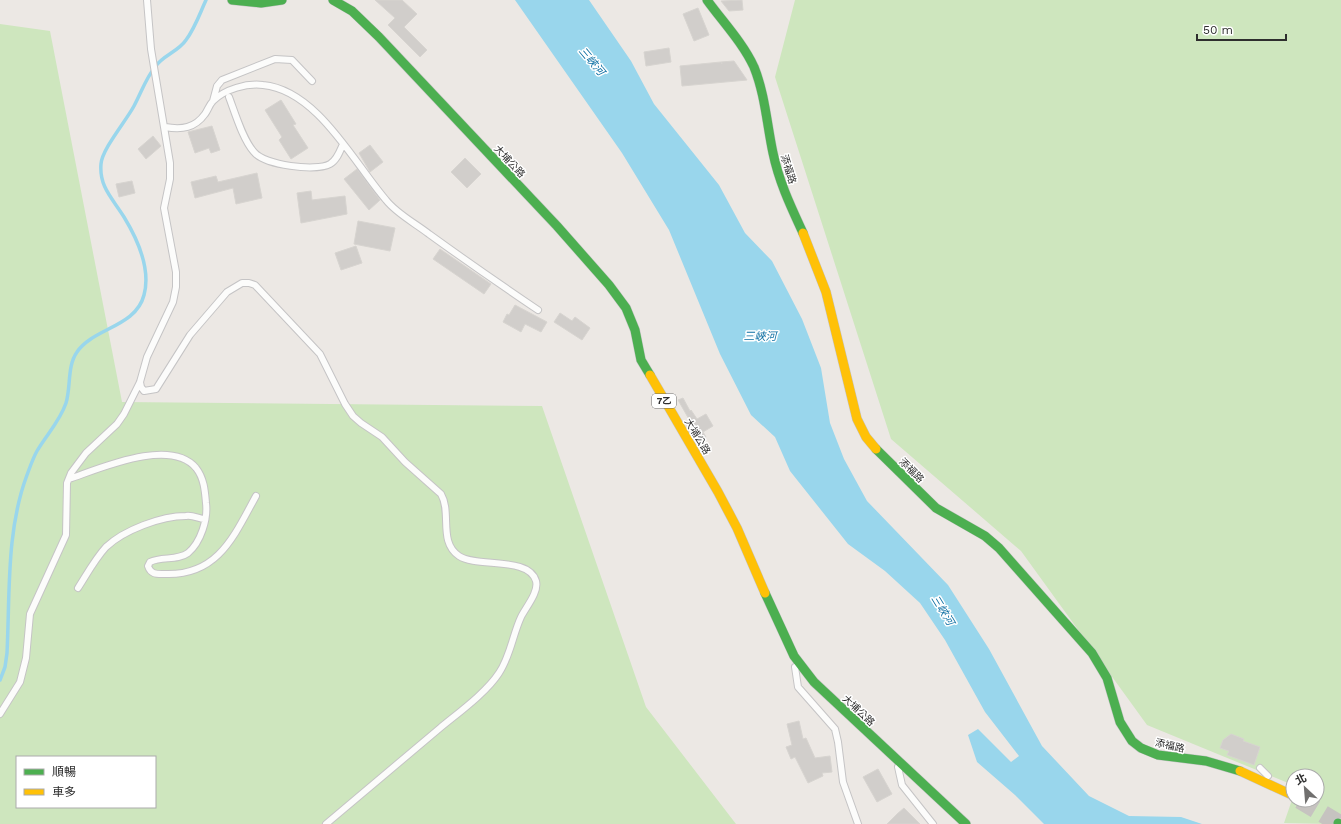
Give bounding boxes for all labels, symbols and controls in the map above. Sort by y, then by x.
scale bar [1197,16,1286,42]
text: 50 m [1203,23,1233,37]
water label: 三峽河 [576,45,608,80]
street label: 大埔公路 [492,143,527,180]
street label: 添福路 [779,153,798,185]
water label: 三峽河 [744,330,778,343]
road number: 7乙 [652,394,676,408]
street label: 大埔公路 [683,416,713,456]
street label: 添福路 [897,456,926,485]
water label: 三峽河 [929,593,958,629]
street label: 大埔公路 [840,693,877,728]
street label: 添福路 [1154,737,1186,754]
legend [16,756,156,808]
text: 順暢 [52,765,76,779]
north arrow [1285,768,1325,808]
text: 北 [1293,771,1309,788]
text: 車多 [52,785,76,799]

